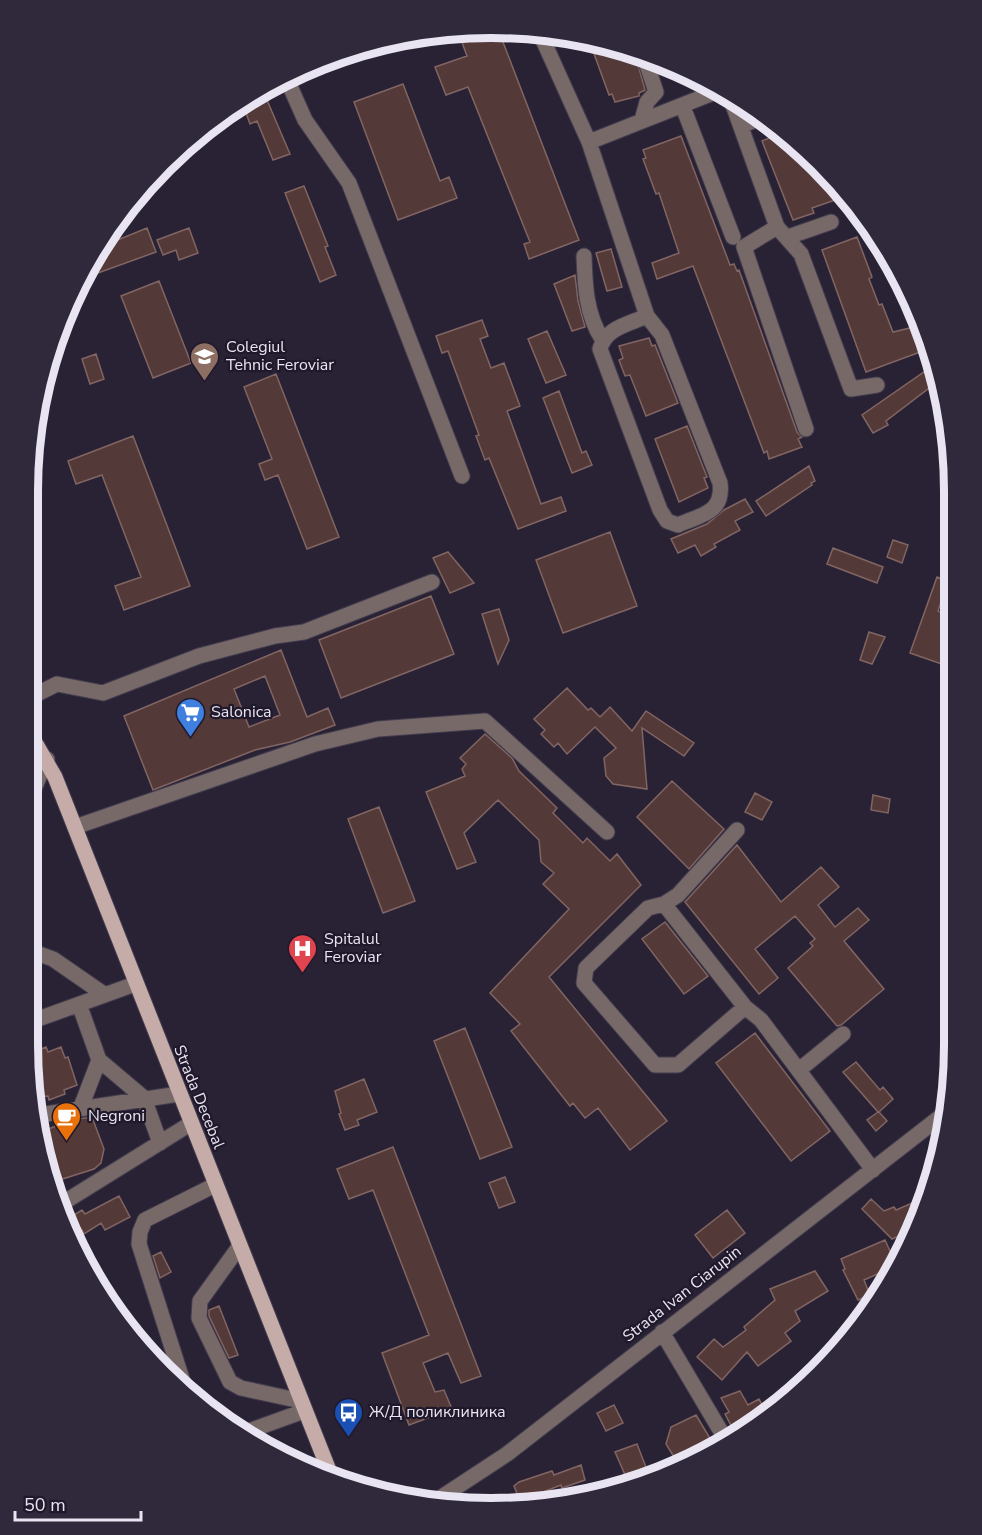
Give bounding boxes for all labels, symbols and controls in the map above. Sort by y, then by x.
place label: Colegiul Tehnic Feroviar [226,336,334,376]
school or university icon: Colegiul Tehnic Feroviar [189,340,221,382]
supermarket icon: Salonica [174,696,206,738]
place label: Salonica [211,701,272,723]
place label: Spitalul Feroviar [324,928,382,968]
hospital icon: Spitalul Feroviar [287,932,319,974]
street label: Strada Decebal [168,1042,230,1152]
cafe icon: Negroni [51,1100,83,1142]
place label: Negroni [88,1105,145,1127]
street label: Strada Ivan Ciarupin [618,1241,746,1347]
bus stop icon: Ж/Д поликлиника [332,1396,364,1438]
place label: Ж/Д поликлиника [369,1401,506,1423]
scale bar [15,1484,141,1522]
text: 50 m [24,1493,66,1517]

